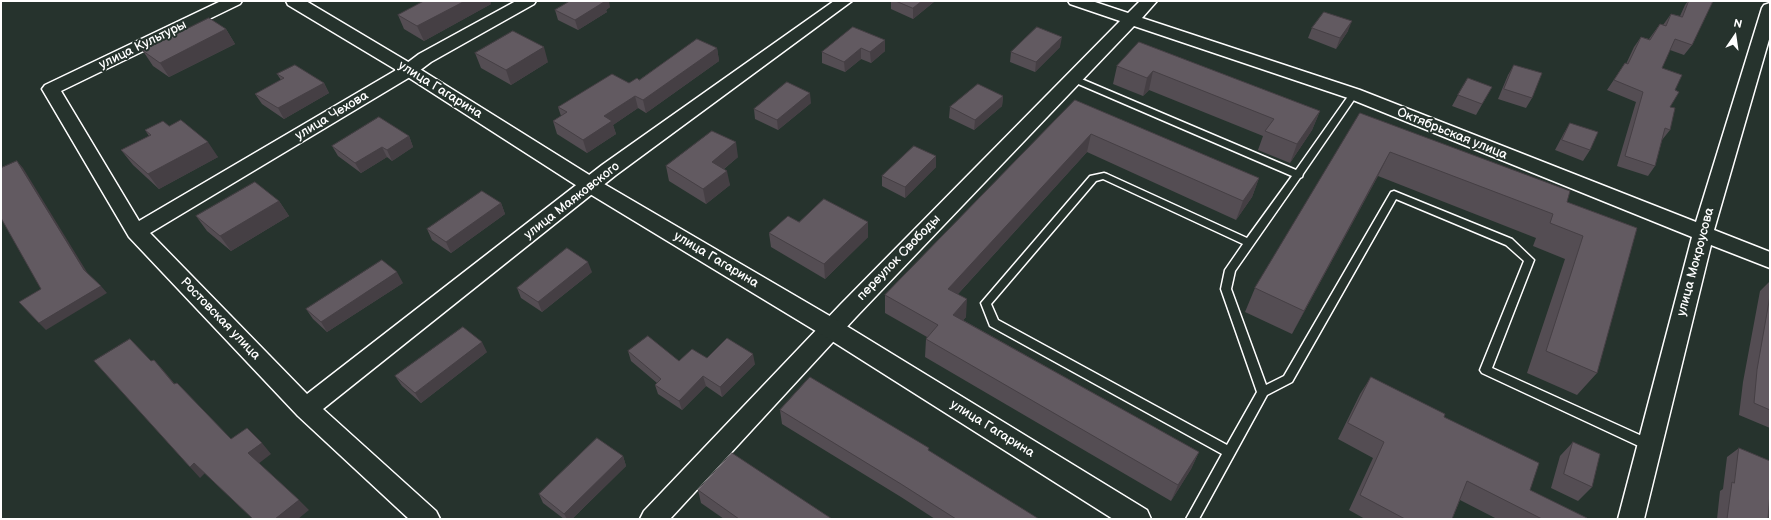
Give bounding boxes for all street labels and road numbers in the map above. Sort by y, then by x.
street label: улица Культуры [97,17,189,73]
street label: улица Гагарина [395,58,485,122]
street label: улица Чехова [293,88,371,144]
street label: Октябрьская улица [1394,105,1510,163]
street label: улица Маяковского [521,159,623,243]
street label: улица Мокроусова [1674,206,1718,318]
street label: переулок Свободы [854,212,944,304]
street label: улица Гагарина [671,228,761,292]
street label: Ростовская улица [177,275,263,363]
street label: улица Гагарина [947,397,1037,461]

